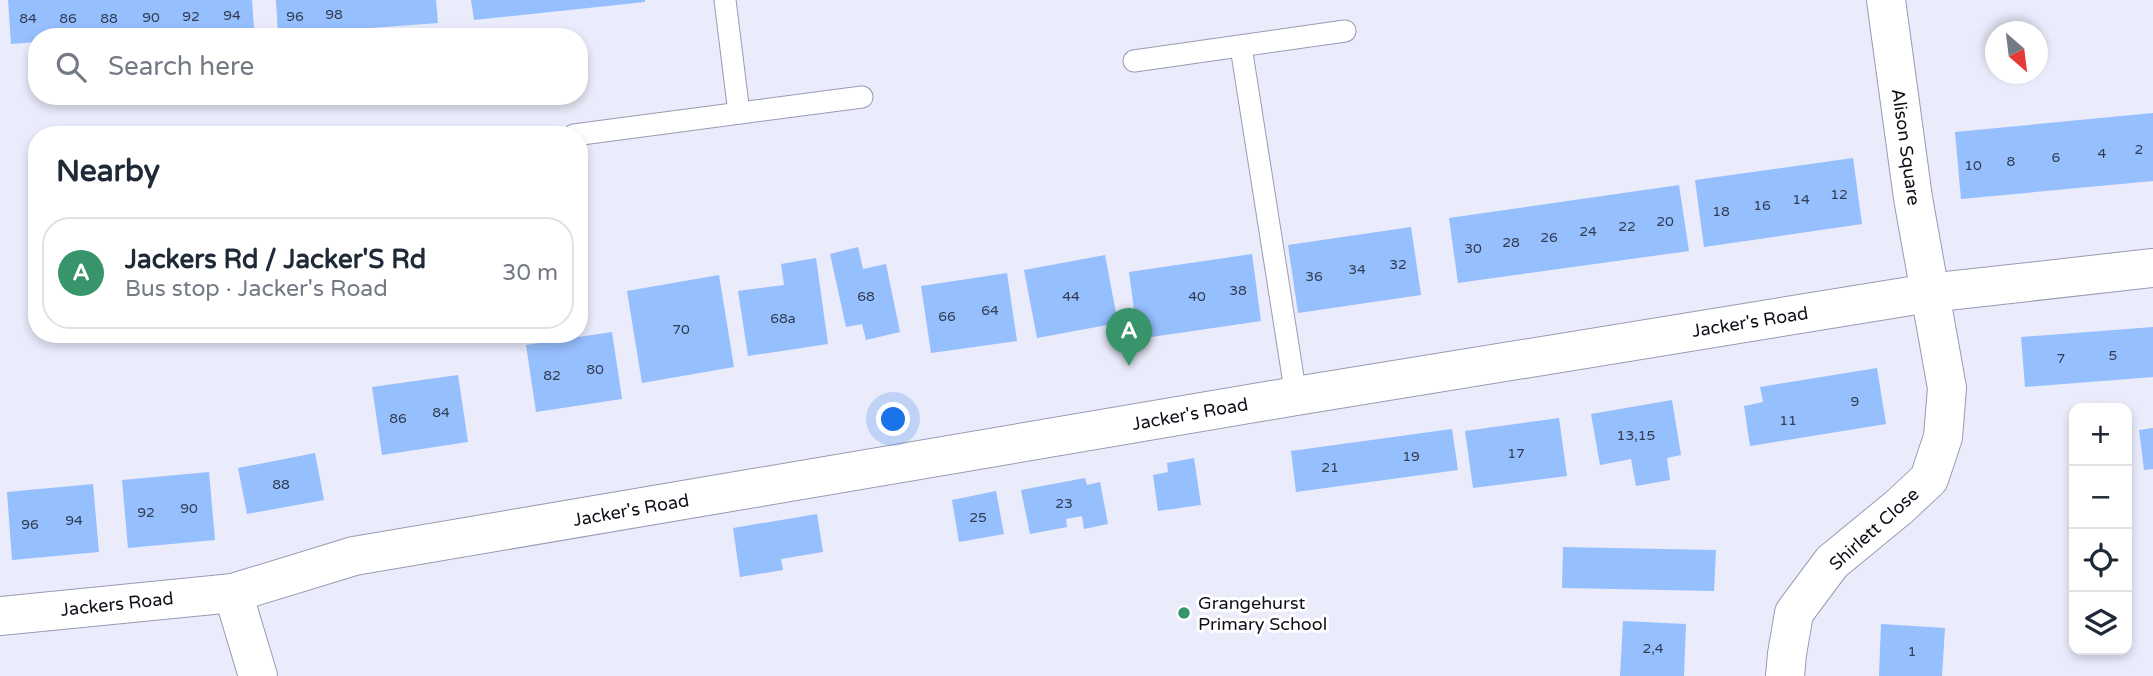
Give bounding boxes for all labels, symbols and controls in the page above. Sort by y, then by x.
house number: 98 [325,6,343,23]
house number: 94 [223,7,241,24]
house number: 92 [182,8,200,25]
house number: 96 [286,8,304,25]
house number: 90 [142,9,160,26]
house number: 84 [19,10,37,27]
house number: 86 [59,10,77,27]
house number: 88 [100,10,118,27]
north arrow [1985,21,2048,84]
search box [28,28,588,105]
icon: search [52,48,90,86]
text: Search here [108,51,254,82]
street label: Alison Square [1887,87,1925,207]
house number: 2 [2135,141,2143,158]
house number: 4 [2098,145,2107,162]
house number: 6 [2052,149,2061,166]
text: Nearby [56,153,160,190]
house number: 8 [2007,153,2016,170]
house number: 10 [1964,157,1982,174]
house number: 12 [1830,186,1848,203]
house number: 14 [1792,191,1810,208]
house number: 16 [1753,197,1771,214]
house number: 18 [1712,203,1730,220]
house number: 20 [1656,213,1674,230]
house number: 22 [1618,218,1636,235]
house number: 24 [1579,223,1597,240]
house number: 26 [1540,229,1558,246]
house number: 28 [1502,234,1520,251]
house number: 30 [1464,240,1482,257]
text: Jackers Rd / Jacker'S Rd [125,244,426,275]
house number: 32 [1389,256,1407,273]
text: A [72,259,90,287]
text: 30 m [502,259,558,287]
house number: 34 [1348,261,1366,278]
house number: 36 [1305,268,1323,285]
text: Bus stop · Jacker's Road [125,275,388,303]
house number: 38 [1229,282,1247,299]
house number: 68 [857,288,875,305]
house number: 44 [1062,288,1080,305]
house number: 40 [1188,288,1206,305]
house number: 64 [981,302,999,319]
street label: Jacker's Road [1690,302,1810,342]
house number: 66 [938,308,956,325]
pin: A [1106,308,1152,366]
house number: 68a [770,310,796,327]
house number: 70 [672,321,690,338]
house number: 5 [2109,347,2117,364]
house number: 7 [2057,350,2065,367]
house number: 80 [586,361,604,378]
house number: 82 [543,367,561,384]
street label: Jacker's Road [1130,393,1250,435]
house number: 9 [1851,393,1859,410]
your location [876,402,910,436]
map controls [2069,403,2132,655]
button: + [2069,403,2132,466]
house number: 84 [432,404,450,421]
house number: 86 [389,410,407,427]
house number: 11 [1779,412,1797,429]
house number: 13,15 [1617,427,1655,444]
house number: 17 [1507,445,1525,462]
house number: 19 [1402,448,1420,465]
house number: 21 [1321,459,1339,476]
button: − [2069,466,2132,529]
house number: 88 [272,476,290,493]
street label: Shirlett Close [1825,483,1923,575]
street label: Jacker's Road [571,489,691,531]
house number: 23 [1055,495,1073,512]
house number: 90 [180,500,198,517]
house number: 92 [137,504,155,521]
house number: 25 [969,509,987,526]
house number: 94 [65,512,83,529]
house number: 96 [21,516,39,533]
button: locate [2069,529,2132,592]
street label: Jackers Road [59,587,175,621]
place label: Grangehurst Primary School [1198,592,1327,635]
button: layers [2069,592,2132,655]
marker: Grangehurst Primary School [1176,605,1192,621]
house number: 2,4 [1643,640,1664,657]
house number: 1 [1908,643,1916,660]

